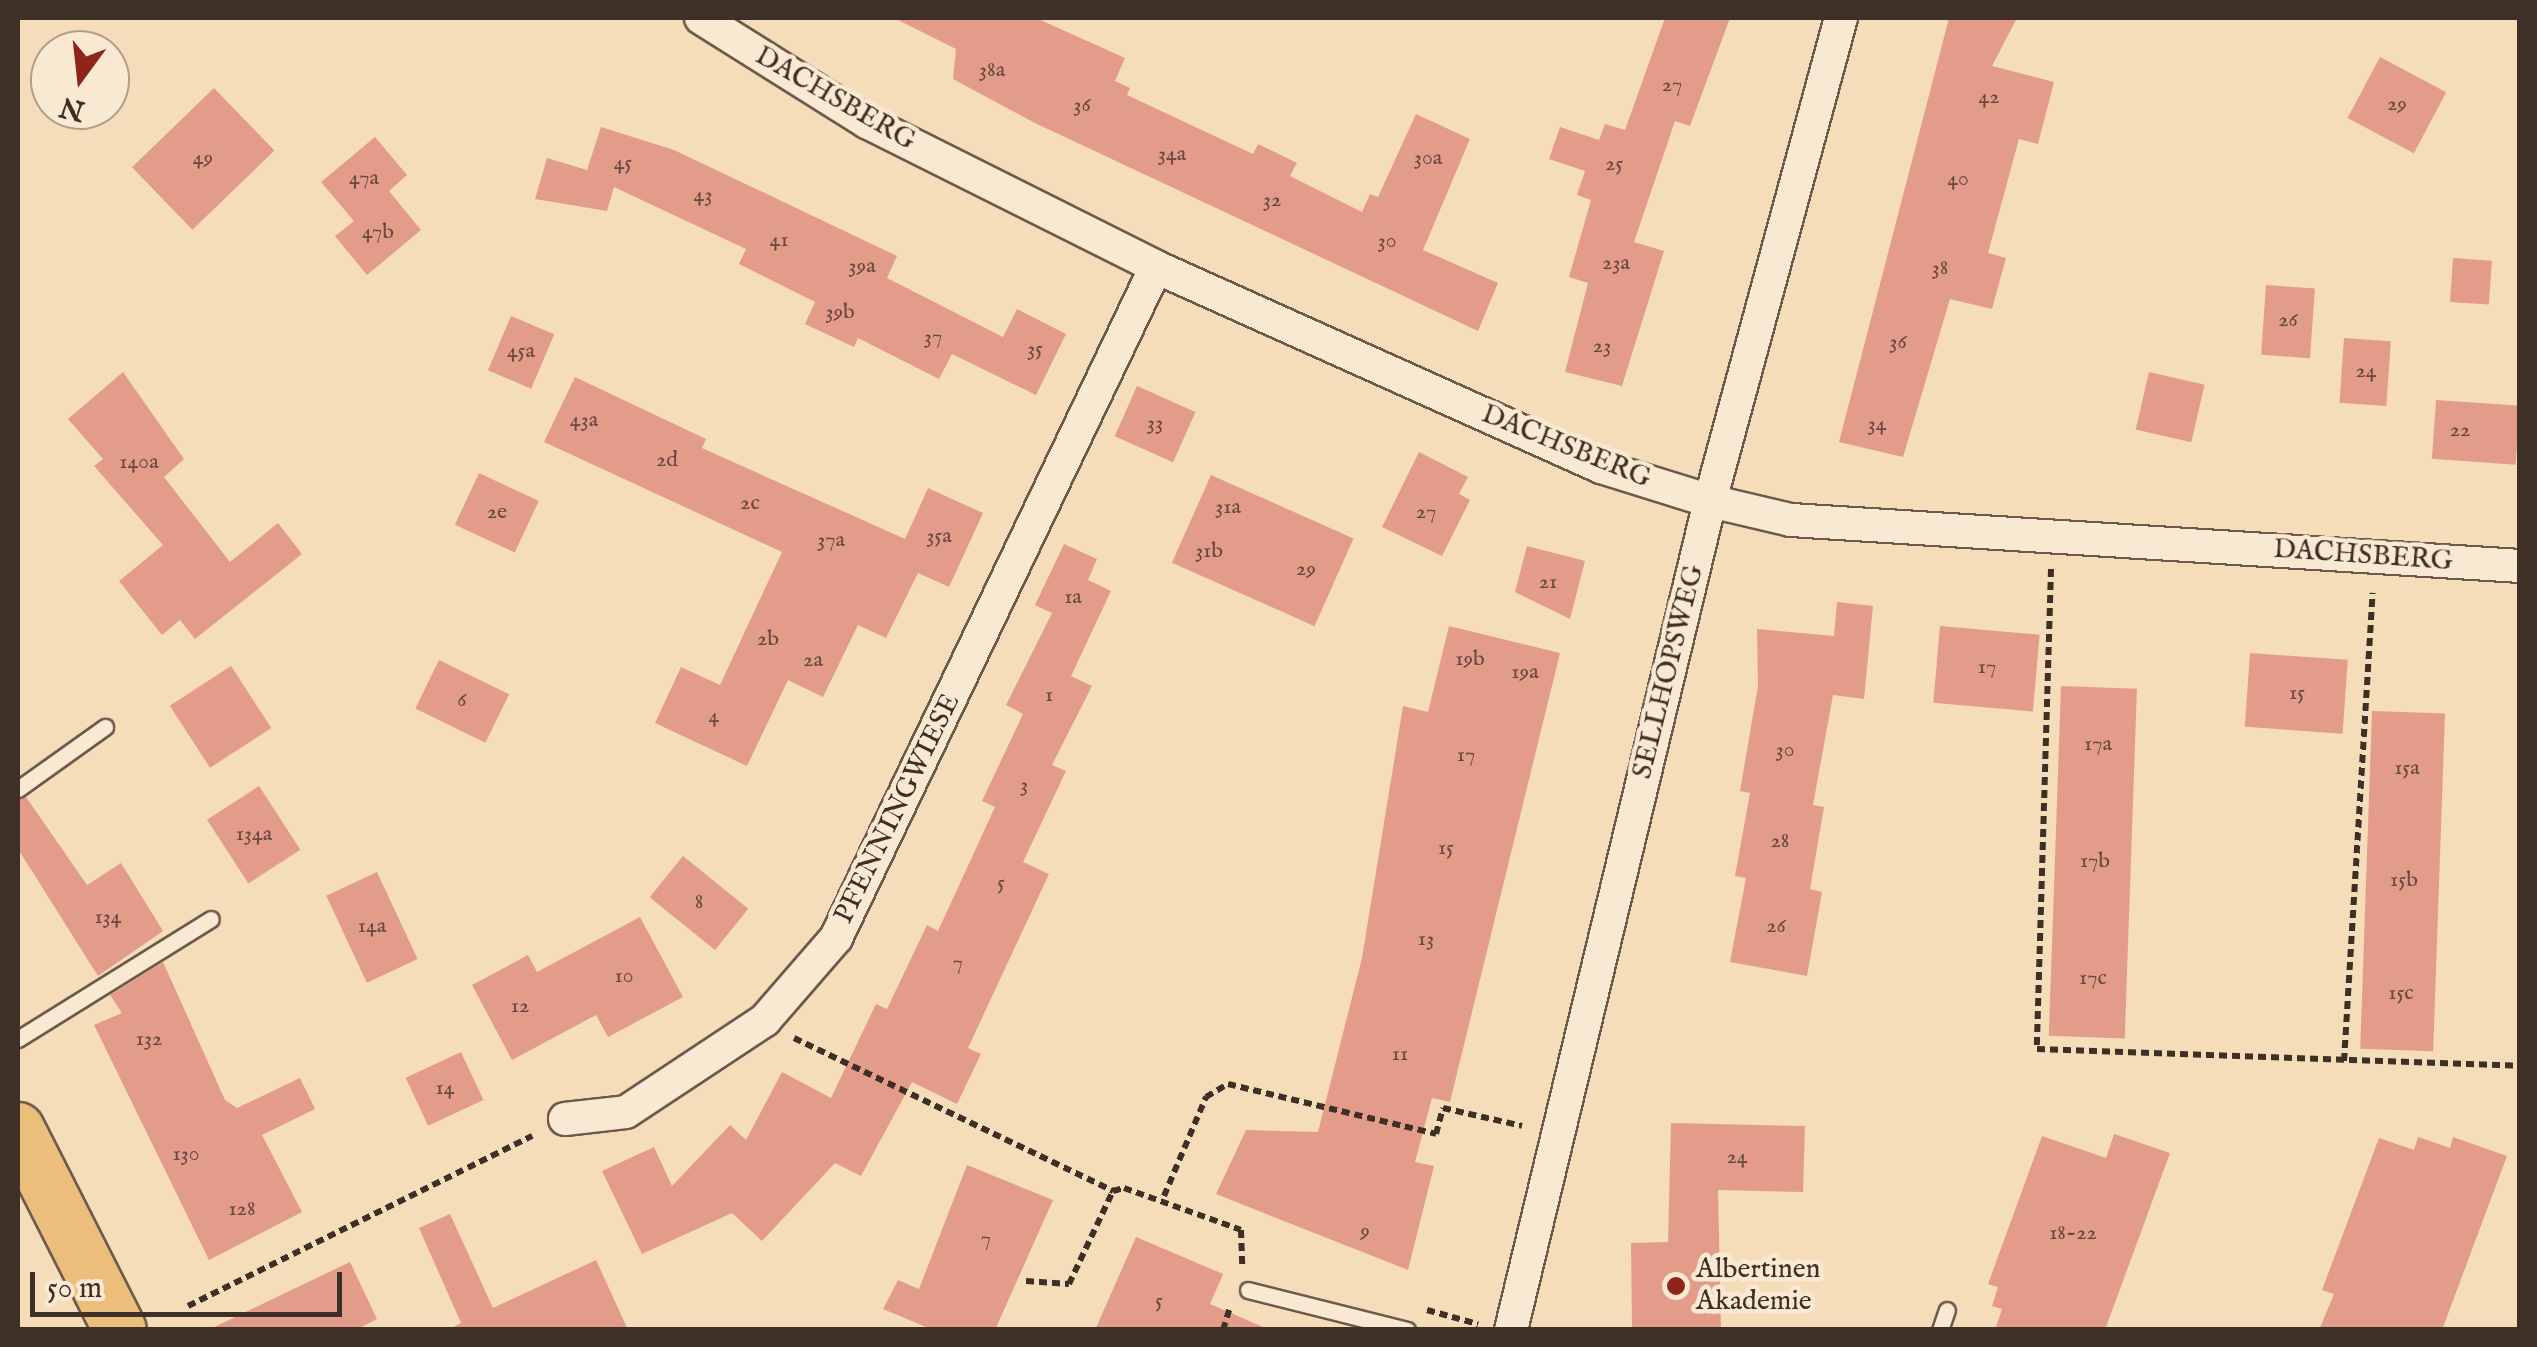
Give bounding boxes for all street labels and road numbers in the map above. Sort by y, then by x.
street label: DACHSBERG [749,40,921,158]
street label: DACHSBERG [1476,398,1656,496]
street label: DACHSBERG [2272,533,2454,579]
street label: SELLHOPSWEG [1626,562,1712,782]
street label: PFENNINGWIESE [828,689,968,929]

